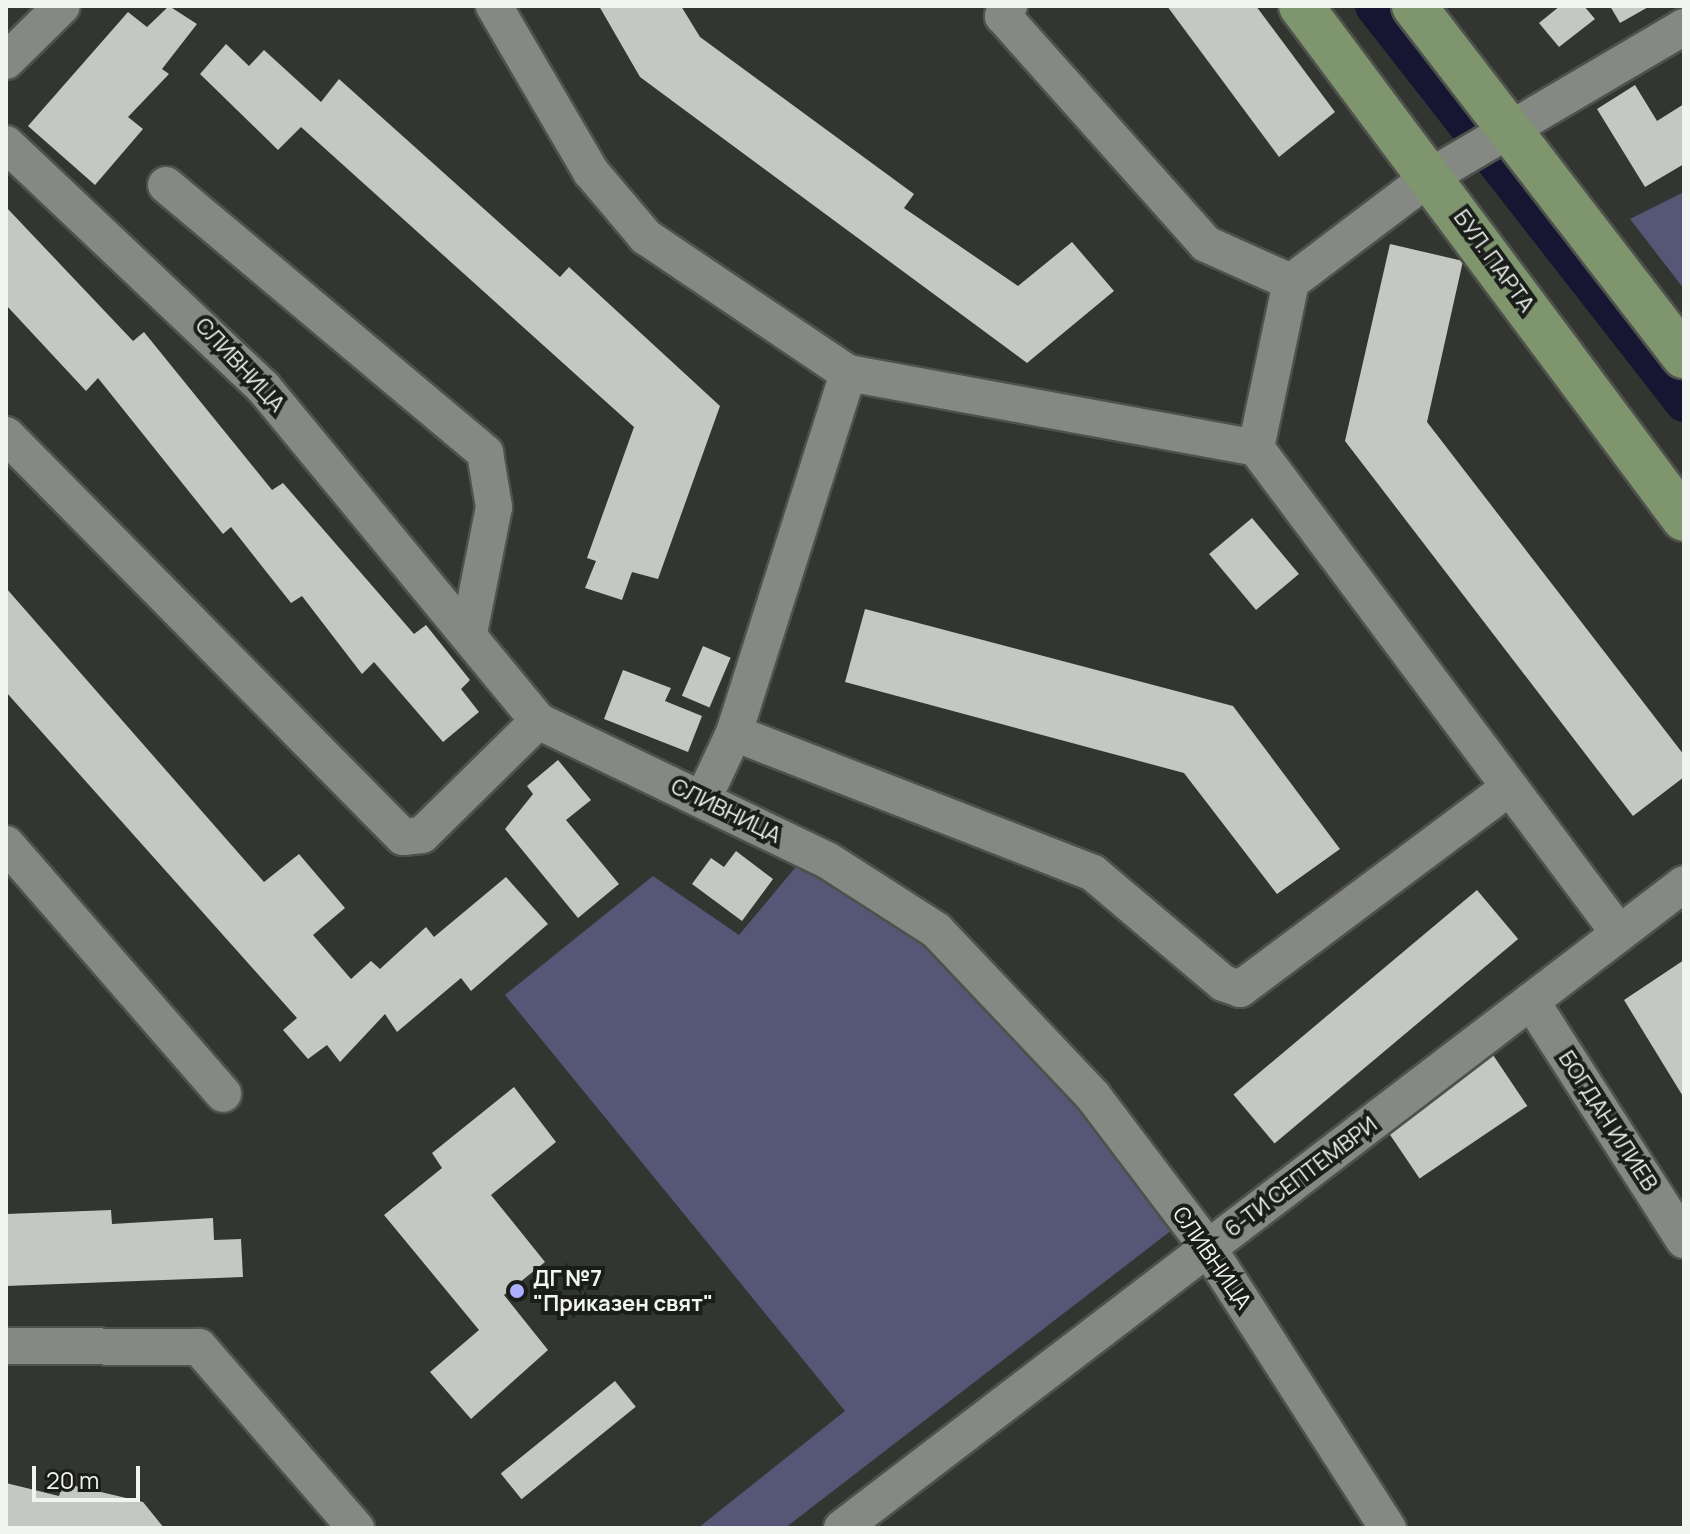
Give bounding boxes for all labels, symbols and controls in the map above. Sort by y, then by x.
street label: БУЛ. ПАРТА [1448,205,1540,317]
street label: СЛИВНИЦА [190,312,290,418]
street label: СЛИВНИЦА [667,773,785,849]
street label: БОГДАН ИЛИЕВ [1553,1046,1663,1196]
street label: 6-ТИ СЕПТЕМВРИ [1220,1111,1382,1243]
street label: СЛИВНИЦА [1167,1202,1257,1314]
place label: ДГ №7 "Приказен свят" [533,1265,713,1316]
marker: ДГ №7 "Приказен свят" [508,1282,526,1300]
scale bar [36,1450,144,1500]
text: 20 m [46,1463,99,1496]

